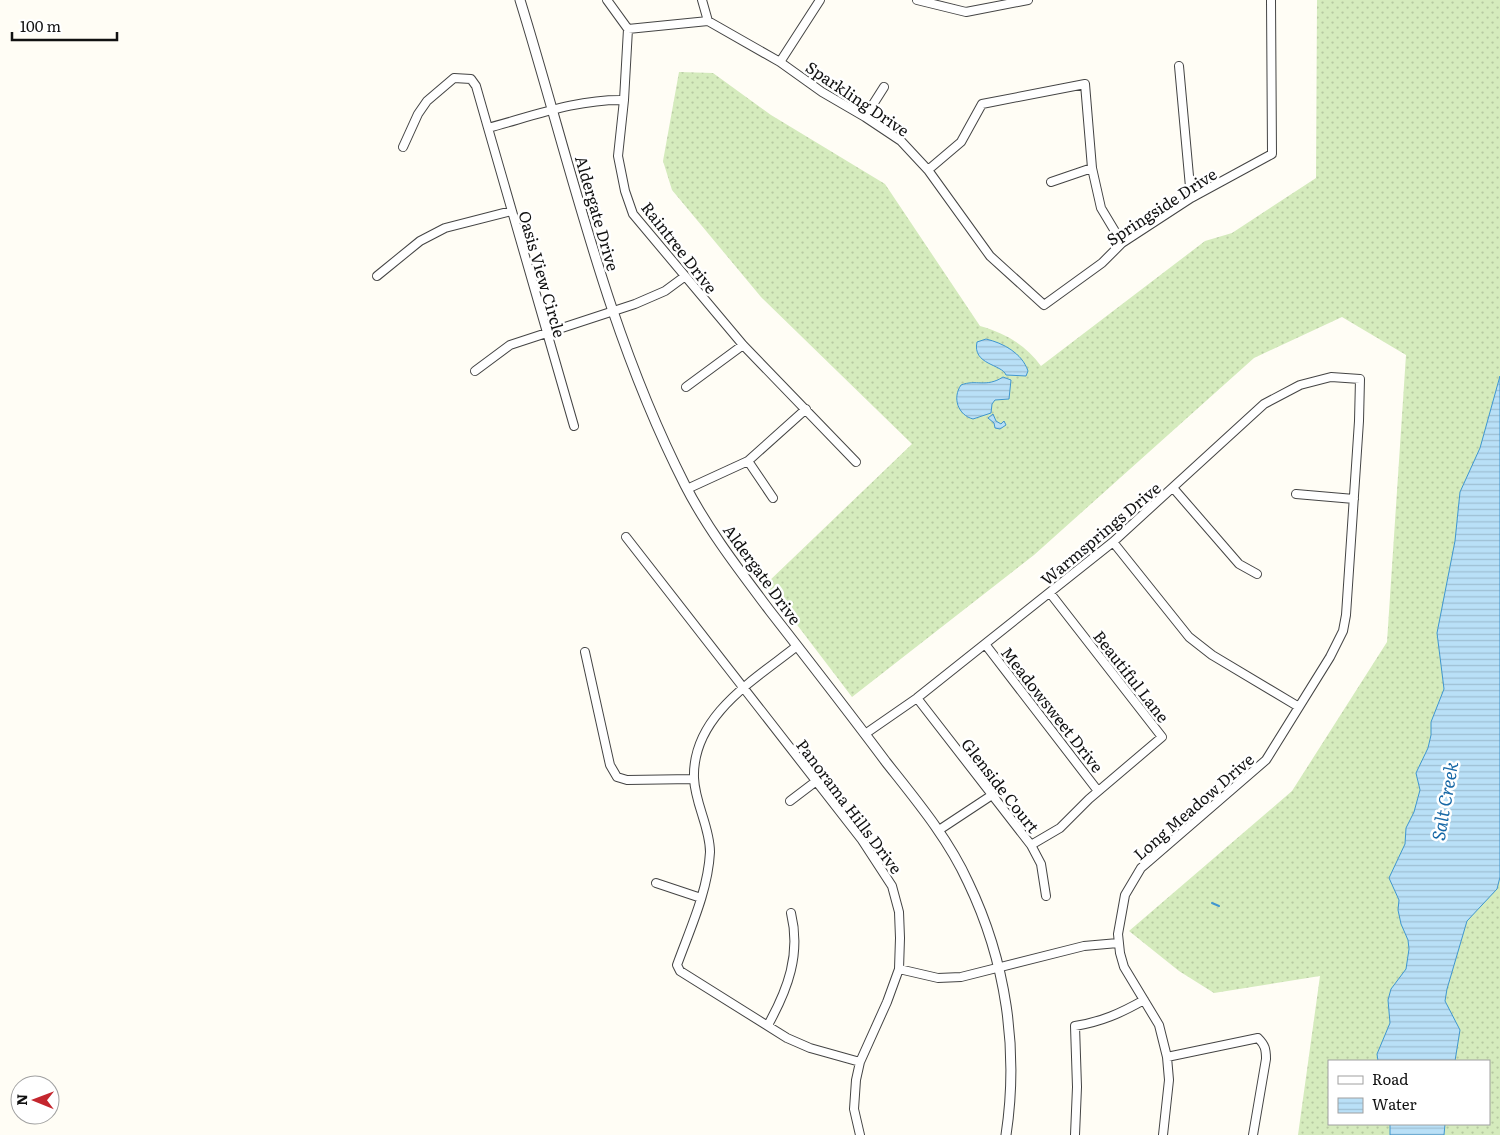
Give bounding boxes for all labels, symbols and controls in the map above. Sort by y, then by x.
scale bar [12,10,118,42]
text: 100 m [20,14,61,37]
street label: Sparkling Drive [801,54,915,142]
street label: Aldergate Drive [570,152,626,274]
street label: Springside Drive [1101,161,1221,251]
street label: Raintree Drive [636,196,724,298]
street label: Oasis View Circle [513,208,573,340]
street label: Warmsprings Drive [1035,476,1165,590]
street label: Aldergate Drive [718,519,808,629]
street label: Beautiful Lane [1088,625,1176,727]
street label: Meadowsweet Drive [996,641,1110,777]
street label: Glenside Court [956,733,1046,838]
street label: Panorama Hills Drive [791,734,909,878]
street label: Long Meadow Drive [1128,747,1258,865]
water label: Salt Creek [1424,759,1464,843]
legend [1328,1060,1490,1125]
text: Road [1372,1067,1408,1090]
north arrow [10,1075,60,1125]
text: Water [1372,1092,1417,1115]
text: N [11,1093,31,1106]

